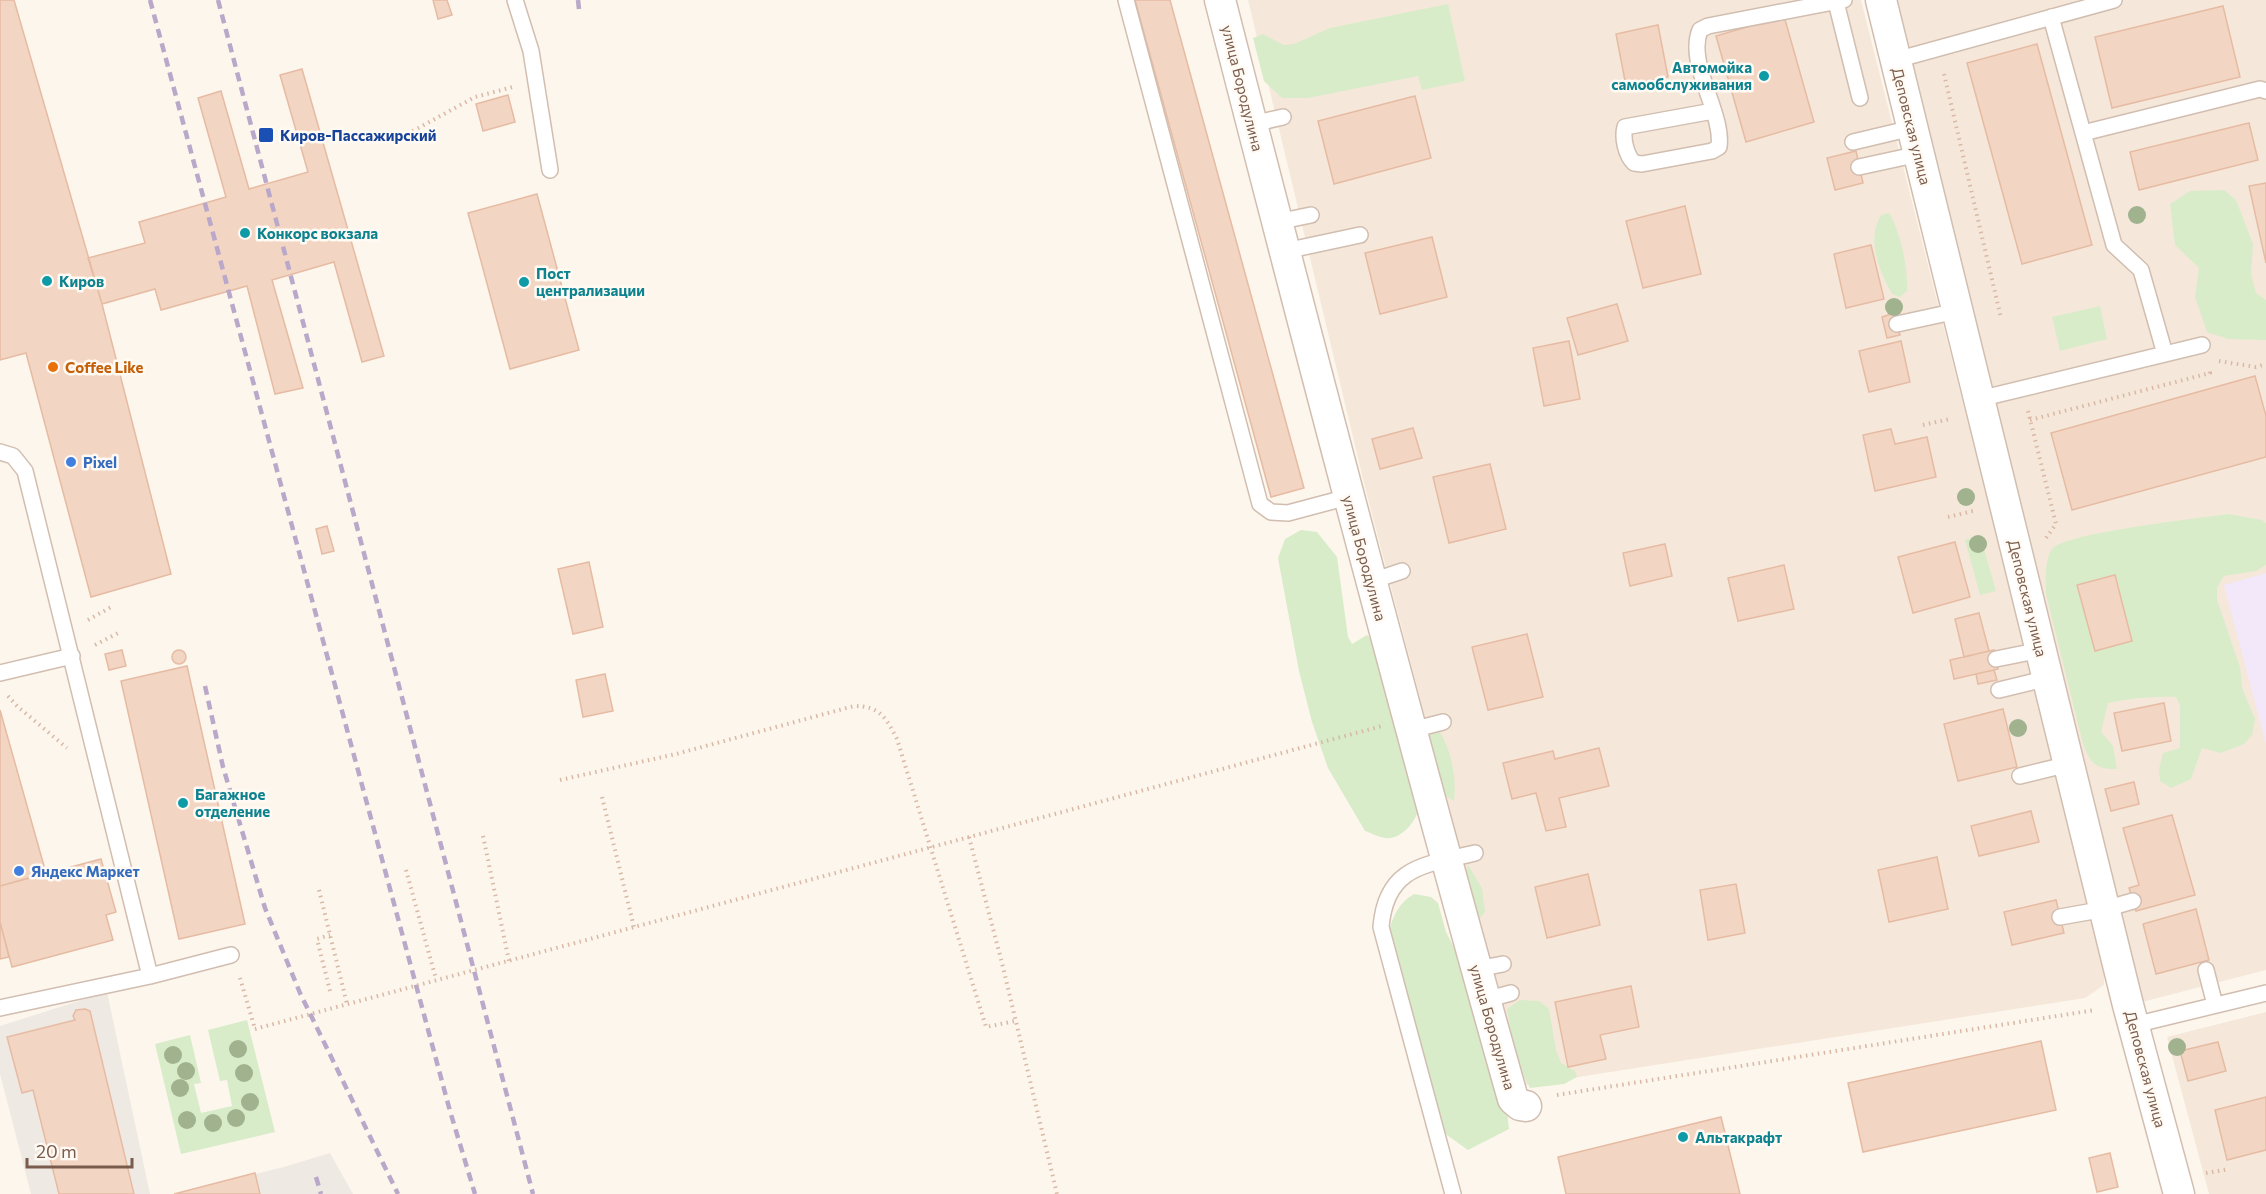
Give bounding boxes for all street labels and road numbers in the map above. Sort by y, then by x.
street label: улица Бородулина [1219,23,1267,153]
street label: Деповская улица [1889,66,1935,186]
street label: улица Бородулина [1340,493,1390,623]
street label: Деповская улица [2005,538,2051,658]
street label: улица Бородулина [1467,962,1519,1092]
street label: Деповская улица [2122,1009,2170,1129]

